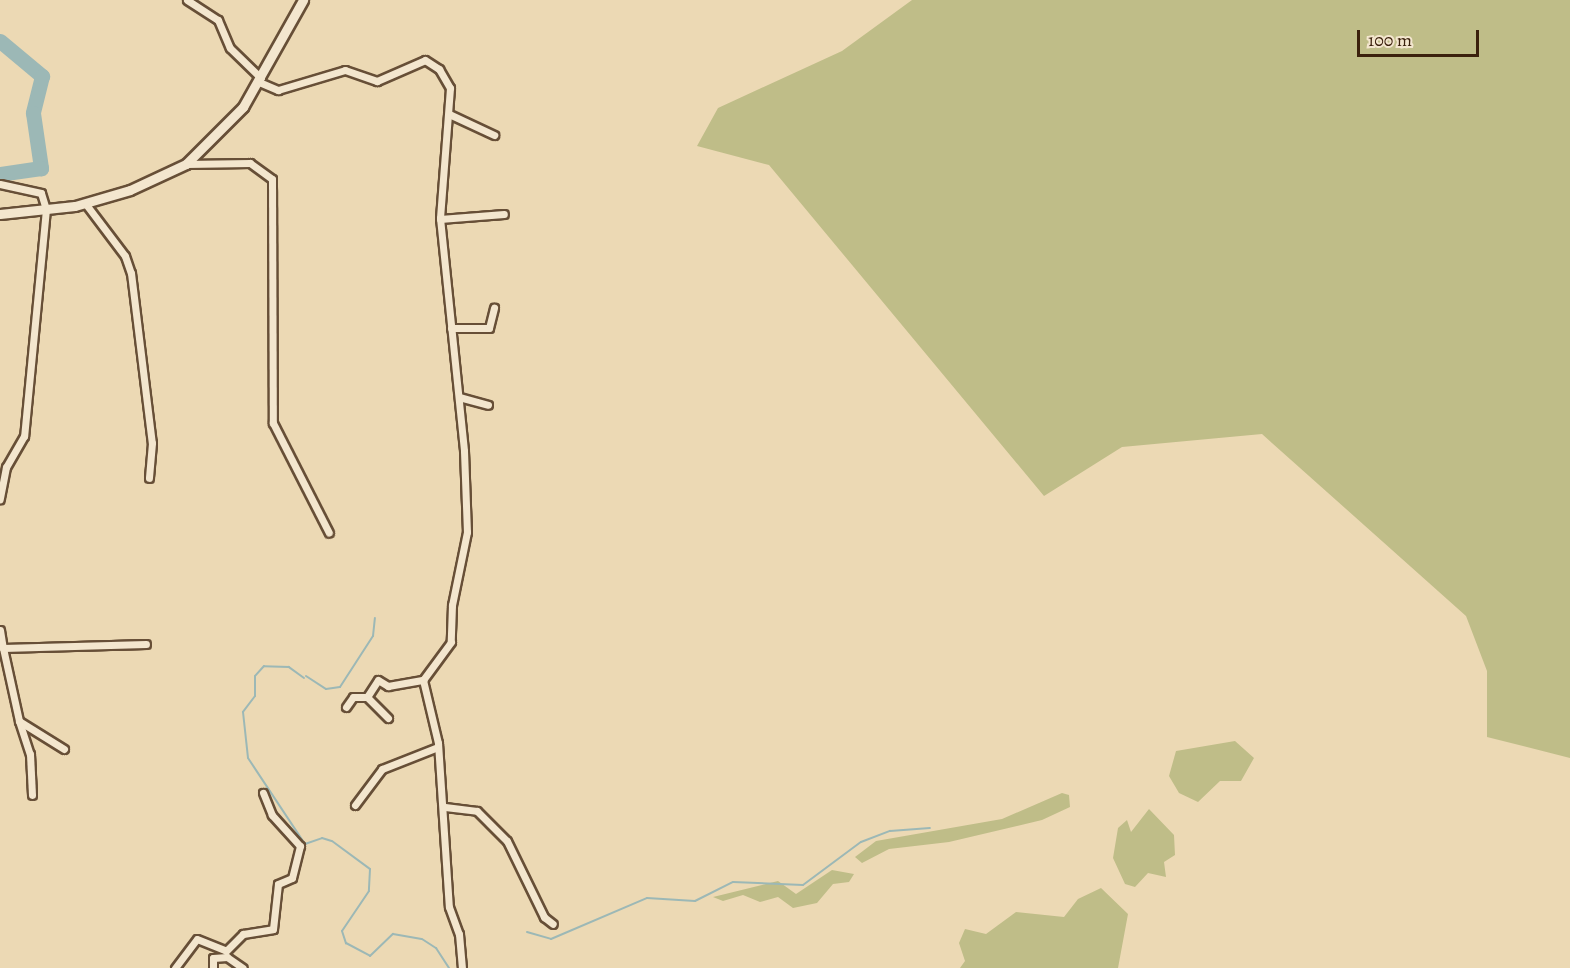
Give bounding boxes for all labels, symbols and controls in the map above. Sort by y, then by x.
scale bar [1360,18,1482,56]
text: 100 m [1368,28,1412,52]

